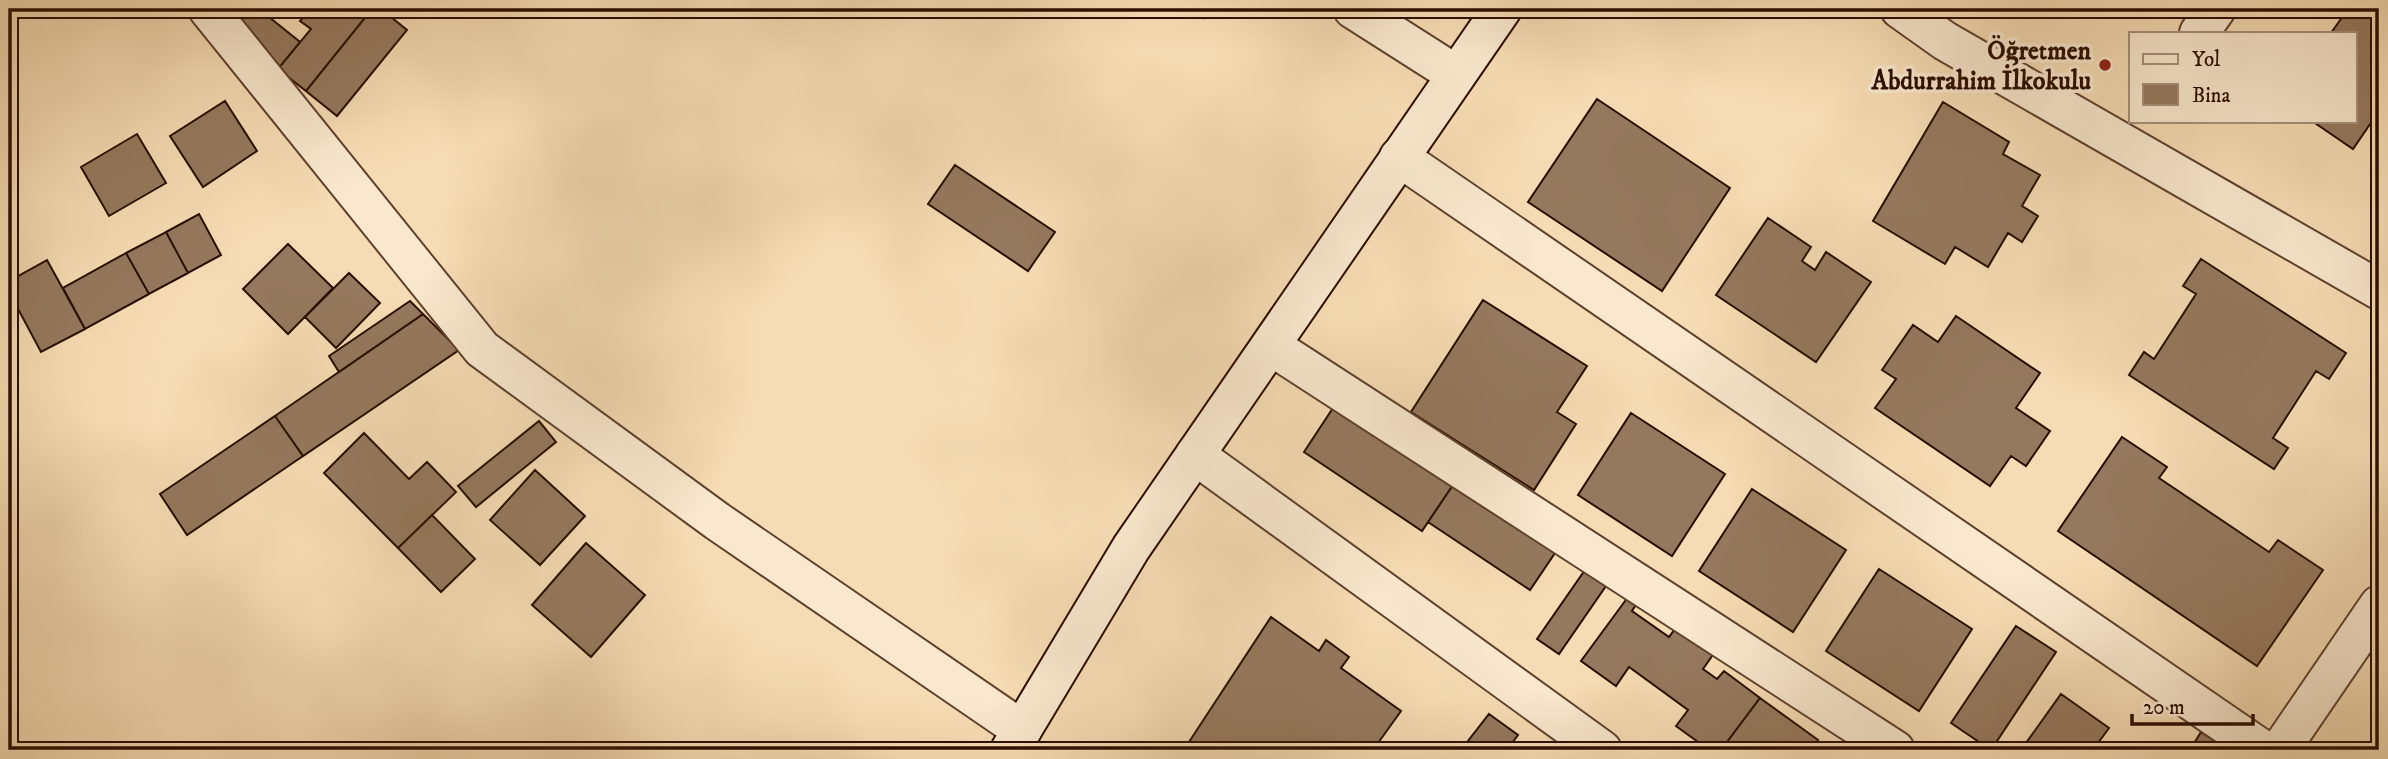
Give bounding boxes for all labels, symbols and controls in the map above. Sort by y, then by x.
legend [2129,32,2356,122]
place label: Öğretmen Abdurrahim İlkokulu [1871,34,2091,98]
text: Yol [2192,47,2221,73]
marker: Öğretmen Abdurrahim İlkokulu [2097,57,2113,73]
text: Bina [2192,83,2231,109]
scale bar [2132,682,2253,726]
text: 20 m [2143,695,2185,721]

